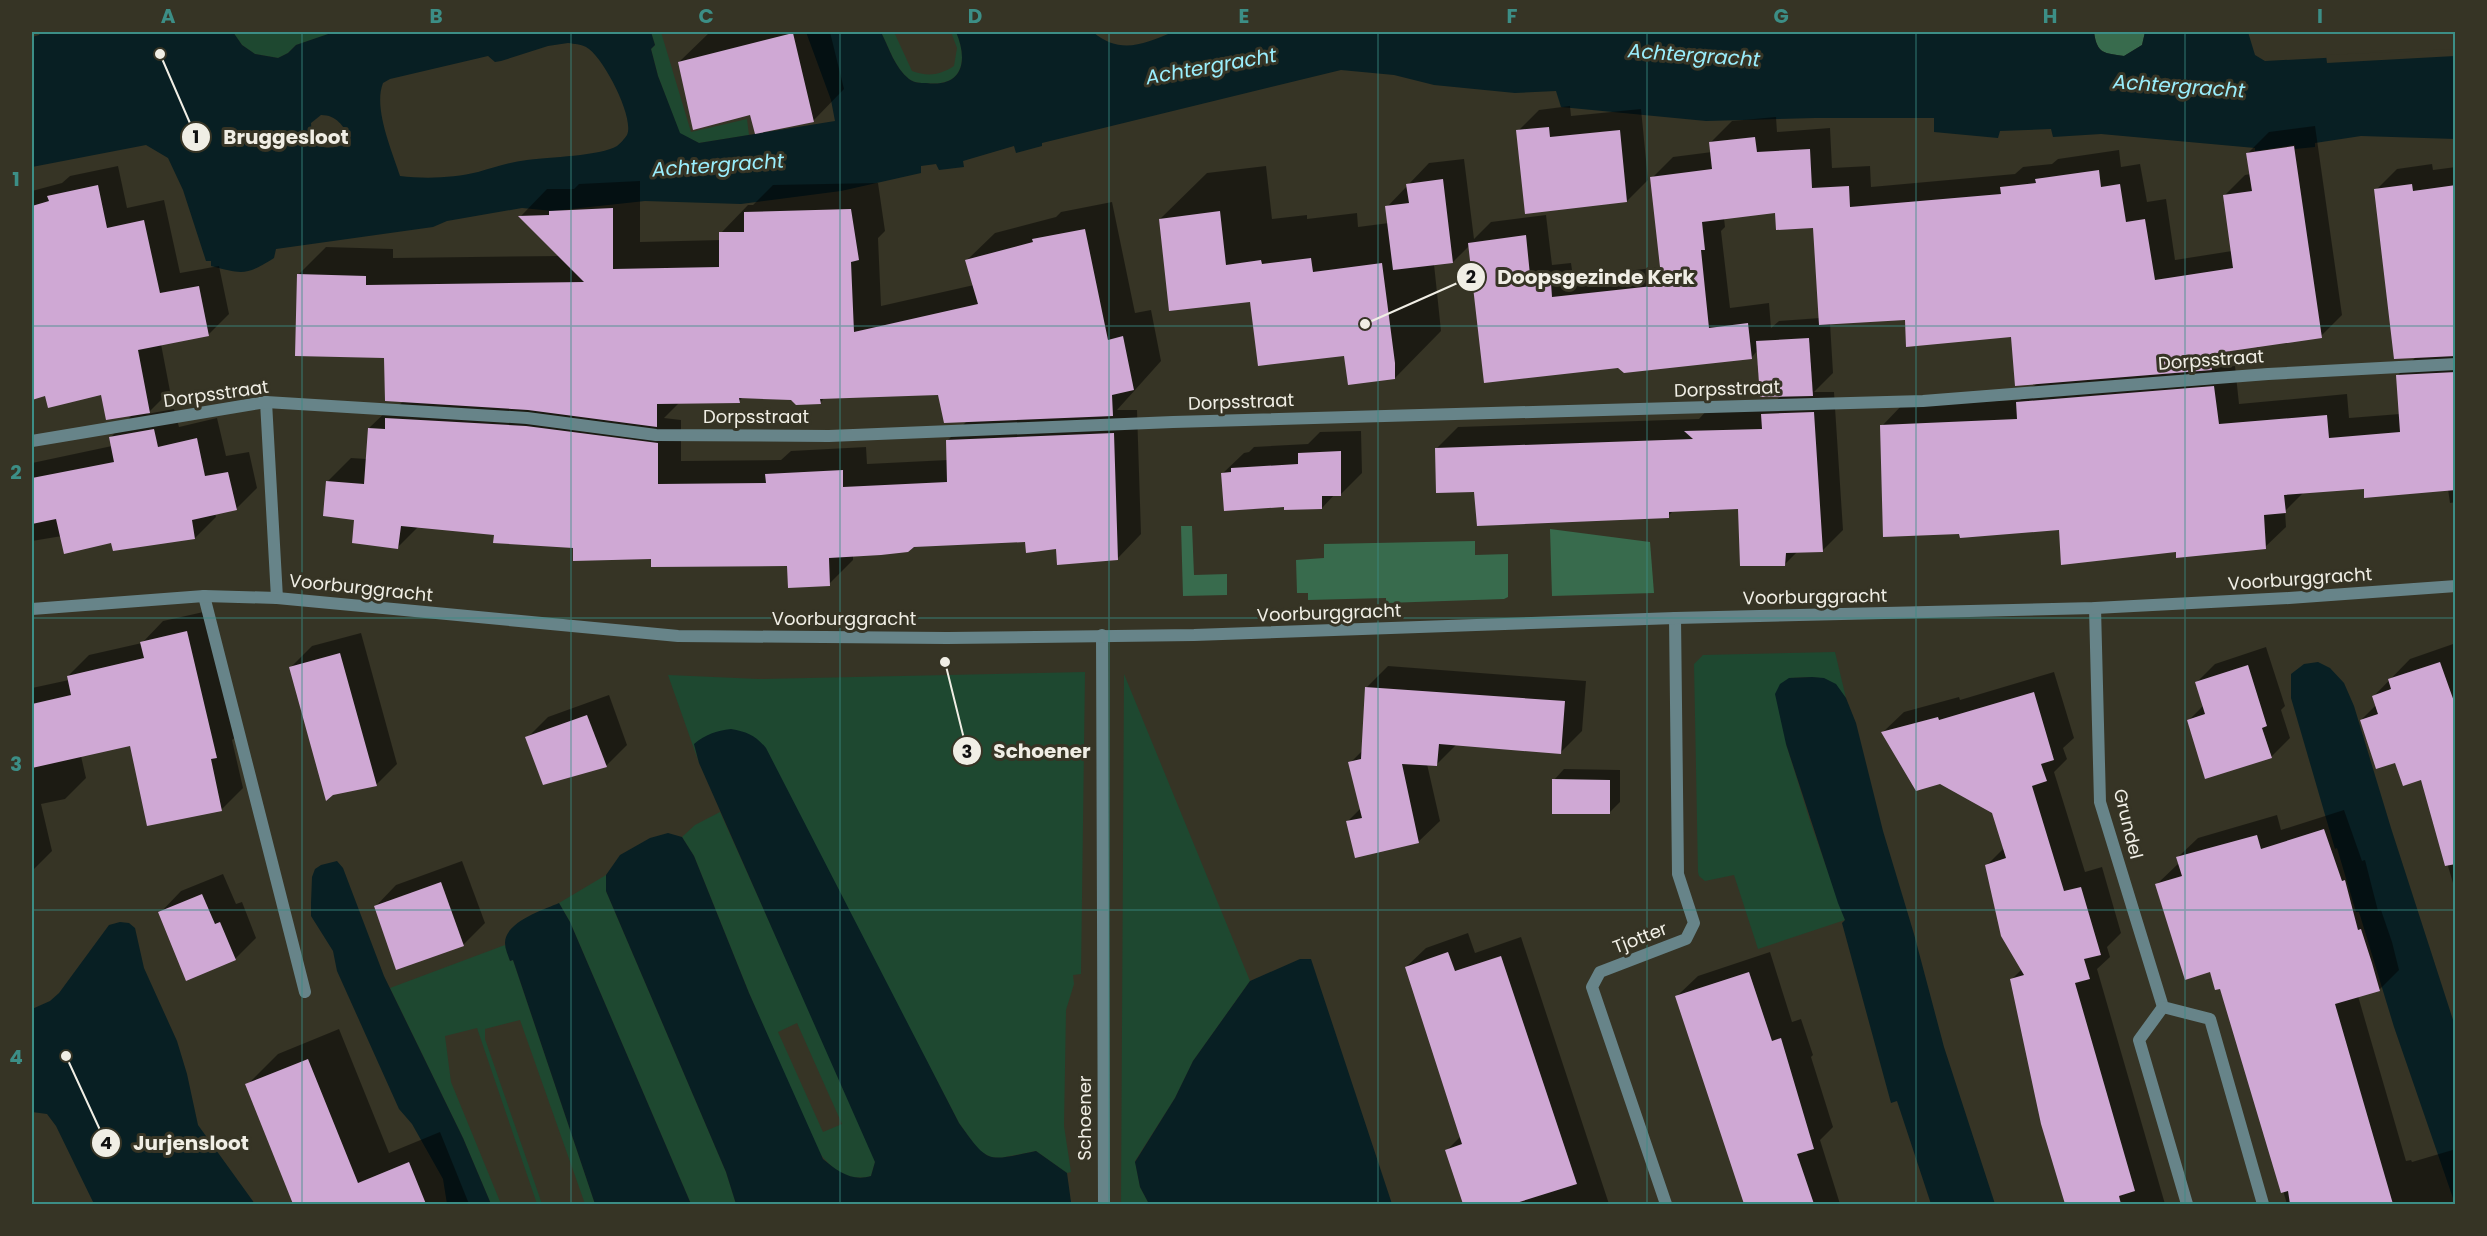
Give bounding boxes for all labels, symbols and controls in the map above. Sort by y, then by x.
text: A [161,2,176,30]
text: B [429,2,443,30]
text: C [698,2,714,30]
text: D [968,2,982,30]
text: E [1239,2,1249,30]
text: F [1507,2,1518,30]
text: G [1773,2,1789,30]
text: H [2043,2,2057,30]
text: I [2317,2,2323,30]
water label: Achtergracht [1626,36,1762,74]
water label: Achtergracht [1142,41,1279,91]
water label: Achtergracht [2111,67,2247,105]
callout: Bruggesloot [181,118,360,156]
text: Bruggesloot [223,123,349,151]
text: 1 [193,124,199,149]
water label: Achtergracht [650,146,786,184]
text: 1 [12,165,20,193]
callout: Doopsgezinde Kerk [1456,258,1707,296]
text: Doopsgezinde Kerk [1497,263,1695,291]
text: 2 [1466,264,1476,289]
street label: Dorpsstraat [2157,343,2265,376]
street label: Dorpsstraat [162,374,270,413]
street label: Dorpsstraat [1674,374,1780,403]
street label: Dorpsstraat [1188,387,1294,416]
street label: Dorpsstraat [703,404,809,429]
text: 2 [10,458,22,486]
street label: Voorburggracht [2227,561,2373,596]
street label: Voorburggracht [288,568,434,607]
street label: Voorburggracht [1743,583,1887,610]
street label: Voorburggracht [1256,597,1402,628]
street label: Voorburggracht [772,606,916,631]
callout: Schoener [952,732,1103,770]
text: Schoener [993,737,1091,765]
text: 3 [962,739,972,764]
text: 3 [10,750,22,778]
street label: Grundel [2108,786,2149,862]
street label: Tjotter [1609,916,1671,959]
text: 4 [9,1043,23,1071]
street label: Schoener [1072,1075,1097,1161]
callout: Jurjensloot [91,1124,261,1162]
text: Jurjensloot [133,1129,249,1157]
text: 4 [100,1130,112,1155]

